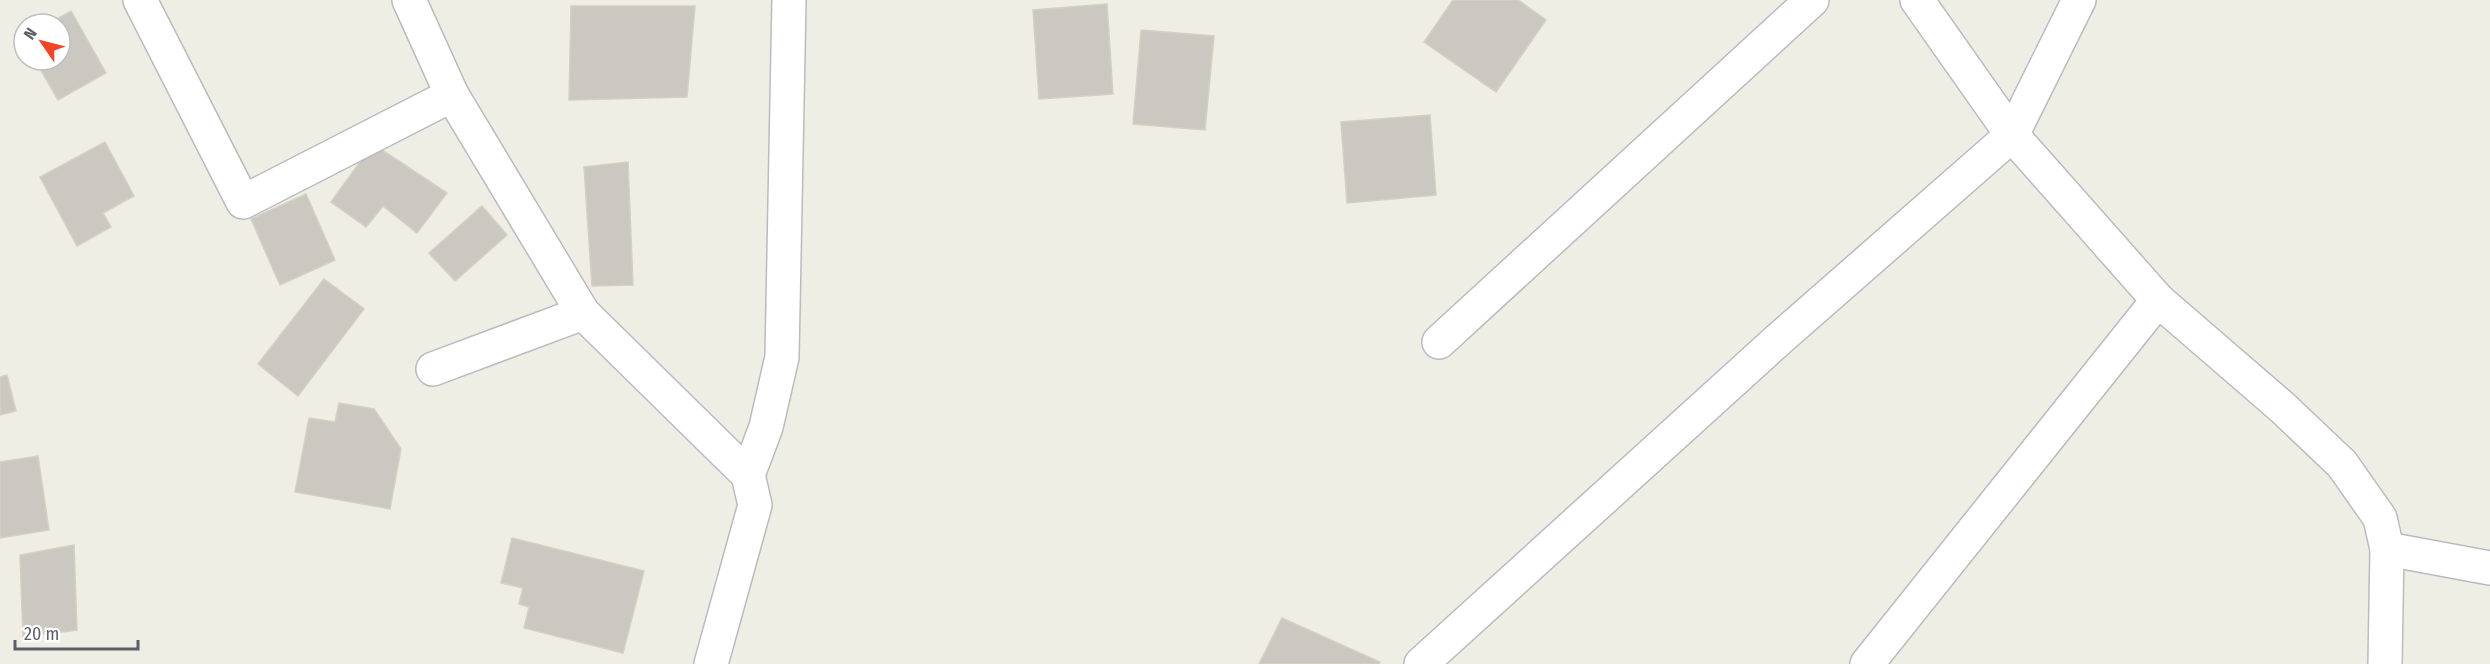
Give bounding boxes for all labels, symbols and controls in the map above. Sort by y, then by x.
north arrow [12,12,72,72]
text: N [20,24,41,43]
scale bar [15,613,138,651]
text: 20 m [24,623,59,645]

